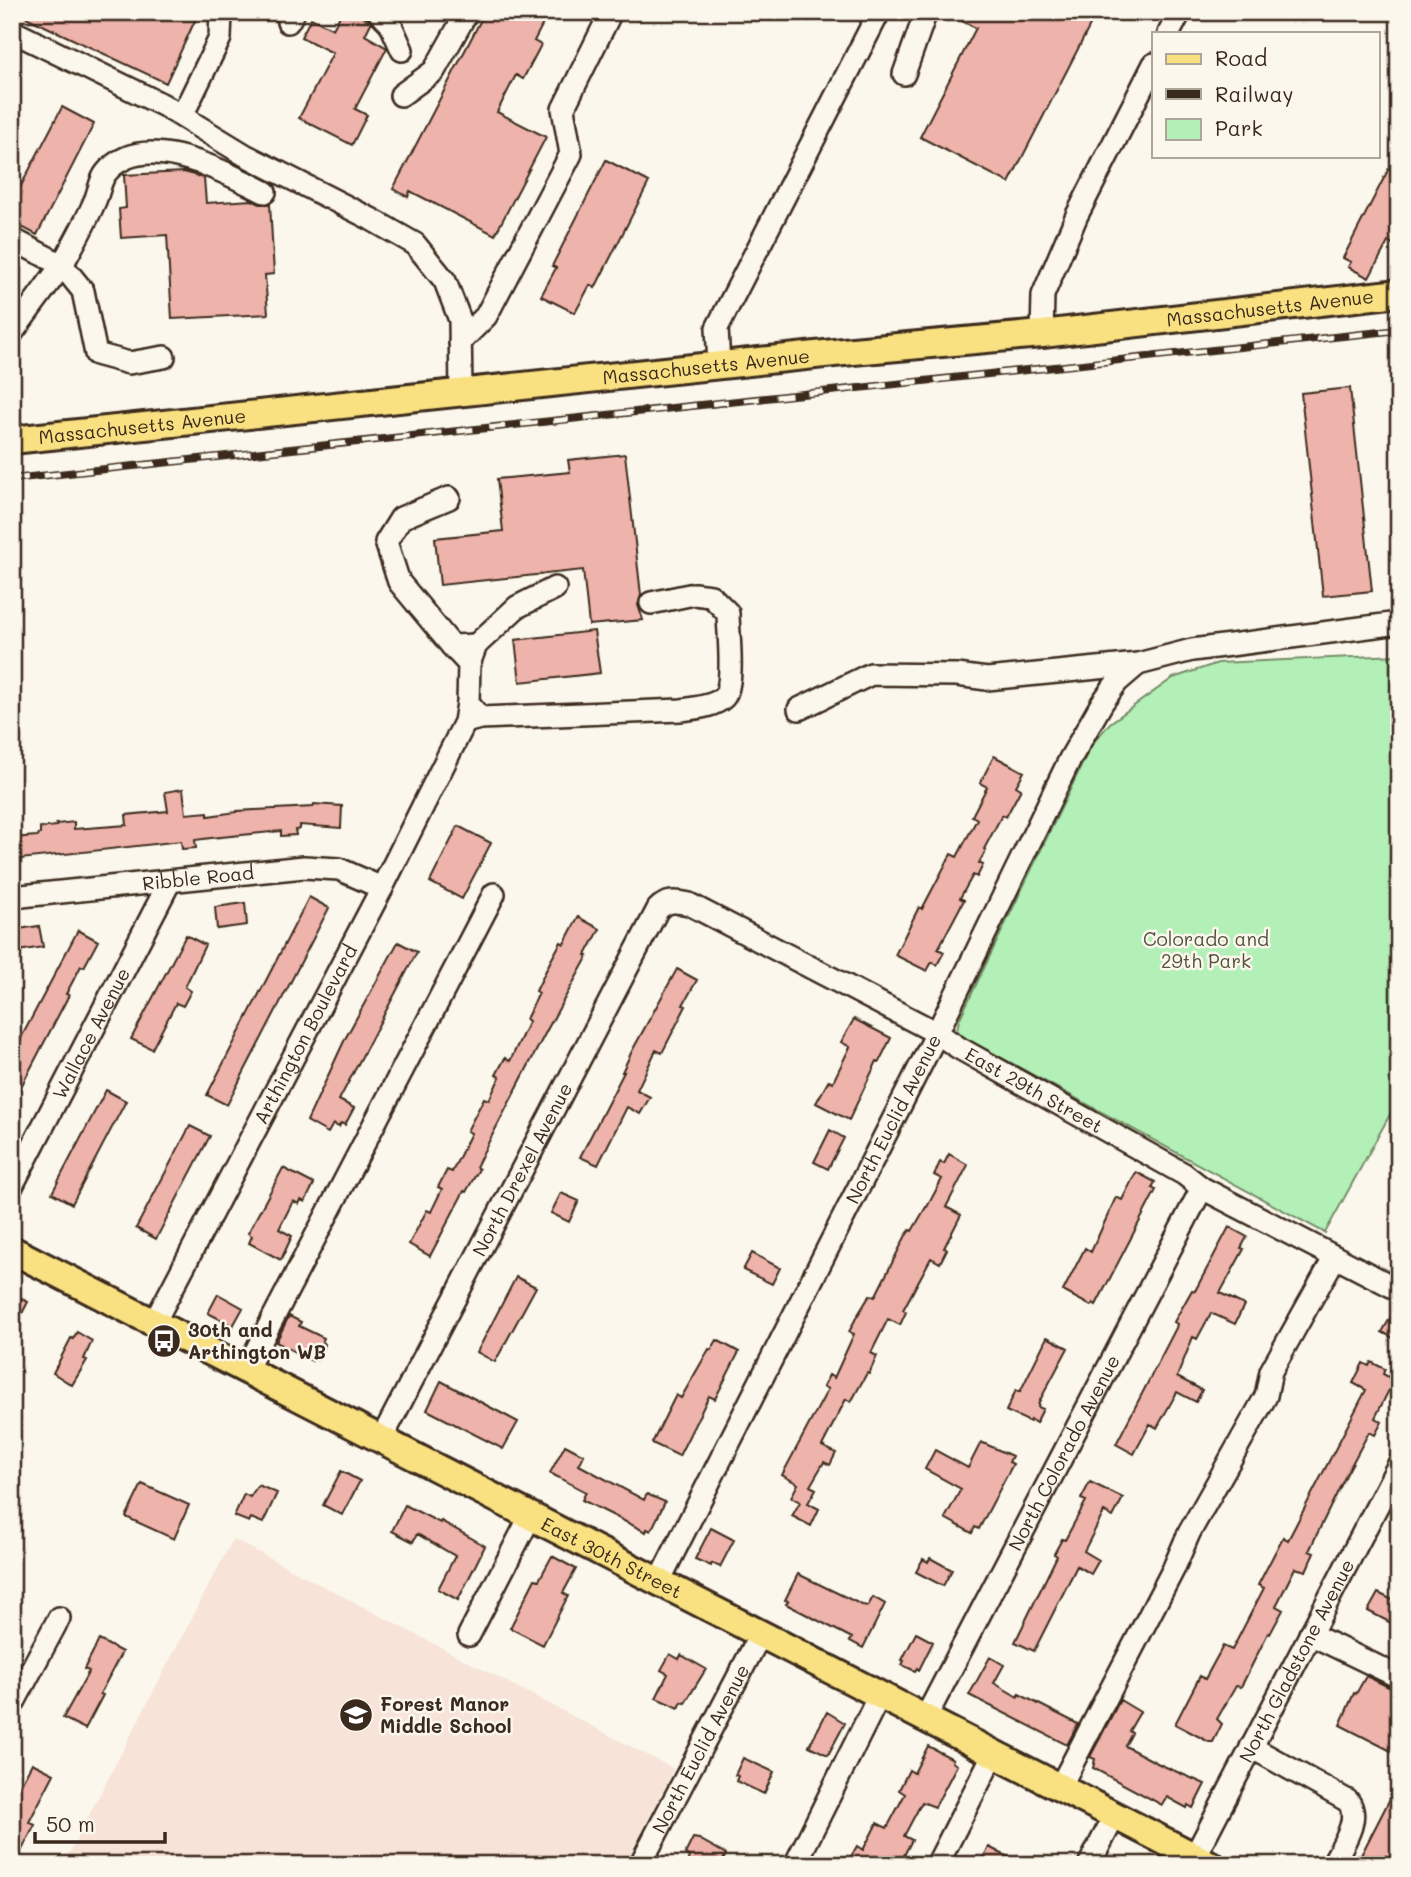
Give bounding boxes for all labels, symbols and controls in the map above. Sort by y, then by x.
legend [1152,32,1380,158]
text: Road [1215,44,1267,71]
text: Railway [1215,80,1294,107]
text: Park [1215,114,1263,141]
street label: Massachusetts Avenue [1165,283,1375,332]
street label: Massachusetts Avenue [601,343,811,389]
street label: Massachusetts Avenue [37,402,247,449]
street label: Ribble Road [141,859,255,896]
park label: Colorado and 29th Park [1143,926,1269,973]
street label: Arthington Boulevard [248,940,362,1128]
street label: Wallace Avenue [46,963,135,1103]
street label: North Euclid Avenue [839,1030,946,1208]
street label: East 29th Street [961,1041,1108,1138]
street label: North Drexel Avenue [466,1078,577,1260]
place label: 30th and Arthington WB [188,1317,326,1364]
bus stop icon: 30th and Arthington WB [145,1322,183,1360]
street label: North Colorado Avenue [1002,1350,1125,1555]
street label: East 30th Street [537,1511,687,1604]
street label: North Gladstone Avenue [1233,1555,1359,1767]
street label: North Euclid Avenue [646,1660,754,1837]
place label: Forest Manor Middle School [380,1691,512,1738]
school or university icon: Forest Manor Middle School [337,1696,375,1734]
scale bar [35,1800,164,1844]
text: 50 m [46,1810,95,1837]

